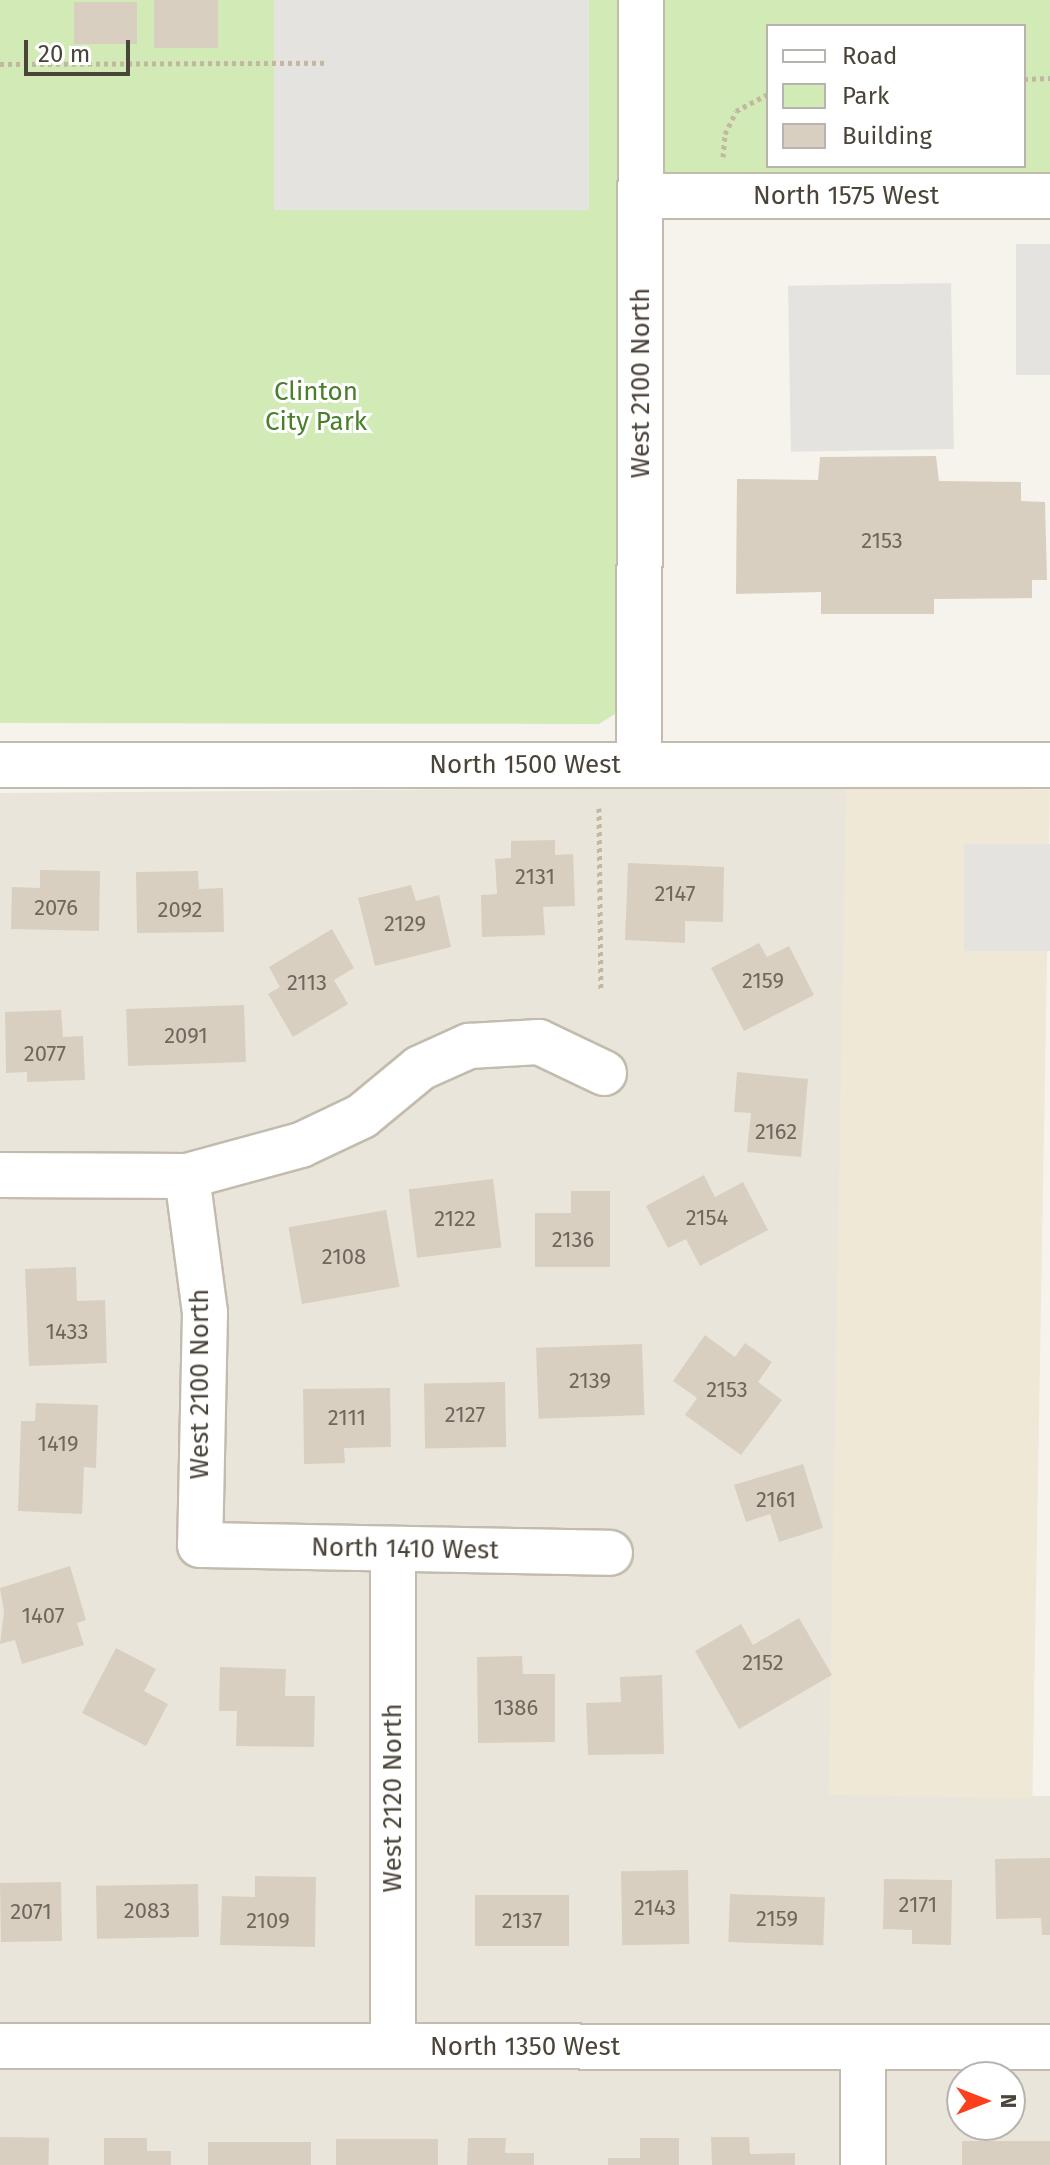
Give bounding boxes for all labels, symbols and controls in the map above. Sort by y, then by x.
scale bar [28,24,134,74]
legend [766,24,1026,168]
text: 20 m [38,40,90,68]
text: Road [842,42,897,70]
text: Park [842,82,889,110]
text: Building [842,122,932,150]
street label: North 1575 West [753,180,939,212]
street label: West 2100 North [625,288,657,478]
park label: Clinton City Park [265,376,367,438]
house number: 2153 [861,528,903,554]
street label: North 1500 West [429,749,621,781]
house number: 2131 [515,864,555,890]
house number: 2147 [655,881,695,907]
house number: 2076 [34,895,78,921]
house number: 2092 [158,897,202,923]
house number: 2129 [384,911,426,937]
house number: 2159 [742,968,784,994]
house number: 2113 [287,970,327,996]
house number: 2091 [164,1023,208,1049]
house number: 2077 [24,1041,66,1067]
house number: 2162 [755,1119,797,1145]
house number: 2154 [686,1205,728,1231]
house number: 2122 [434,1206,476,1232]
house number: 2136 [552,1227,594,1253]
house number: 2108 [322,1244,366,1270]
street label: West 2100 North [184,1289,216,1479]
house number: 1433 [46,1319,88,1345]
house number: 2139 [569,1368,611,1394]
house number: 2153 [706,1377,748,1403]
house number: 2127 [445,1402,485,1428]
house number: 2111 [328,1405,366,1431]
house number: 1419 [37,1431,79,1457]
house number: 2161 [756,1487,796,1513]
street label: North 1410 West [311,1532,499,1566]
house number: 1407 [22,1603,64,1629]
house number: 2152 [742,1650,784,1676]
house number: 1386 [494,1695,538,1721]
street label: West 2120 North [377,1703,409,1893]
house number: 2171 [899,1892,937,1918]
house number: 2143 [634,1895,676,1921]
house number: 2083 [124,1898,170,1924]
house number: 2071 [10,1899,52,1925]
house number: 2159 [756,1906,798,1932]
house number: 2109 [246,1908,290,1934]
house number: 2137 [502,1908,542,1934]
street label: North 1350 West [430,2031,620,2063]
north arrow [946,2061,1026,2141]
text: N [995,2094,1022,2108]

